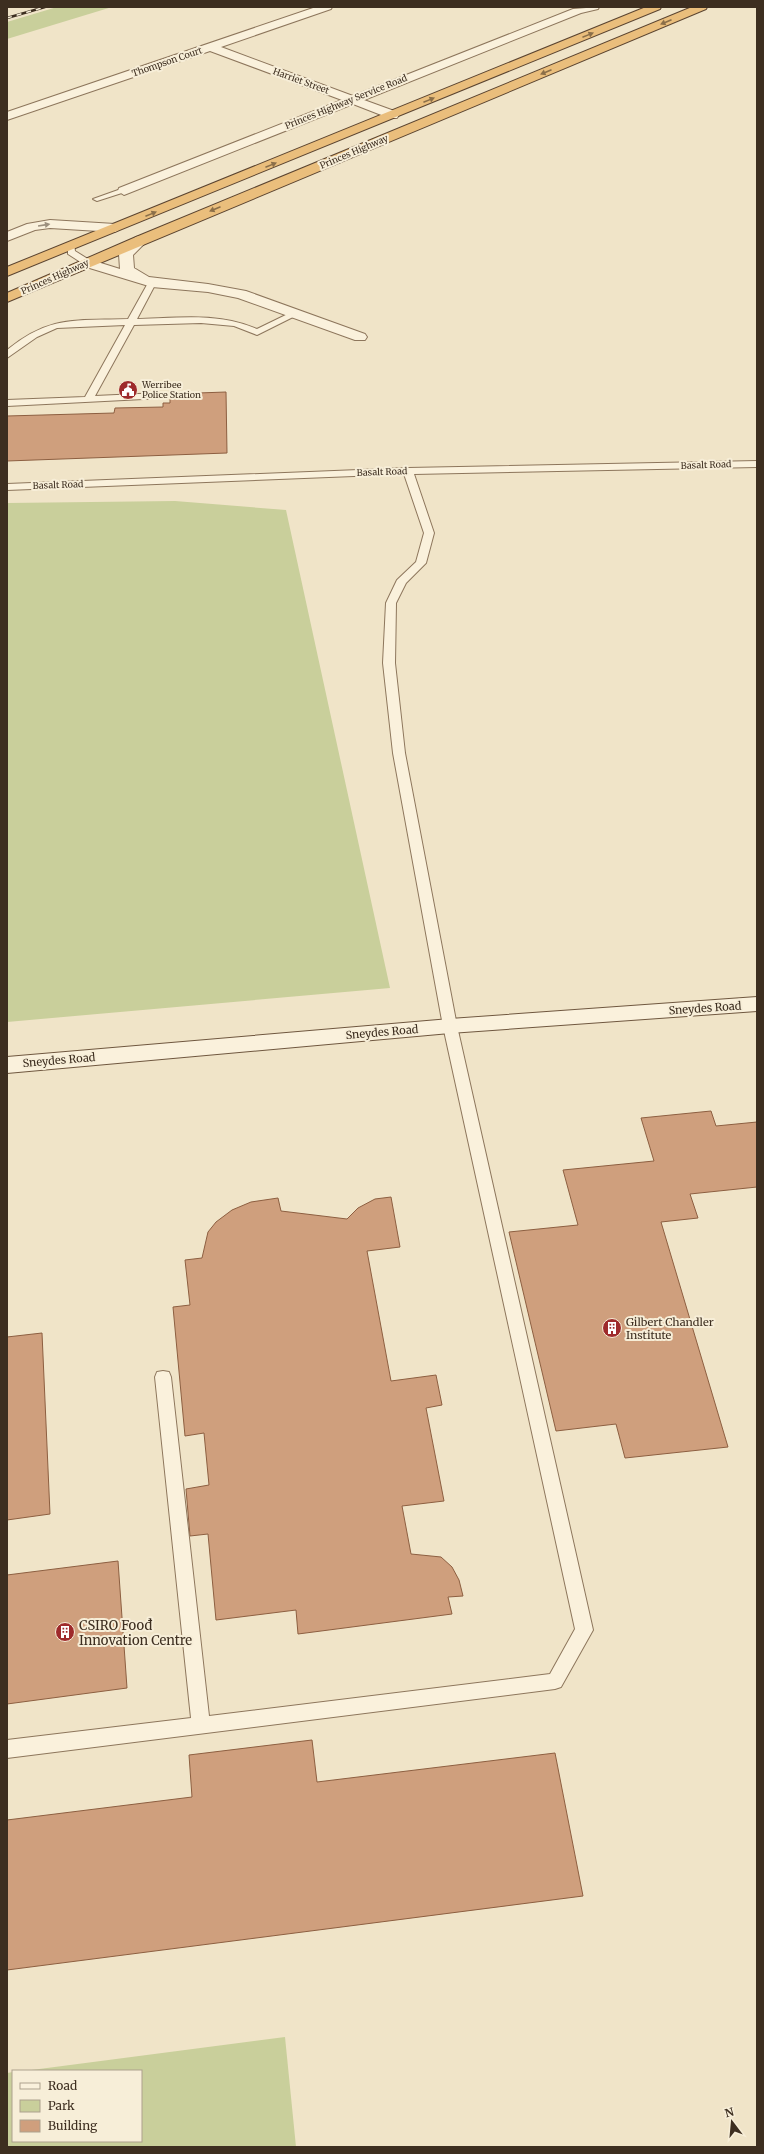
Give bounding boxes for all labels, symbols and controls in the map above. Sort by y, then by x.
one-way arrow [660,19,671,25]
one-way arrow [583,32,594,38]
street label: Thompson Court [130,44,204,79]
street label: Harriet Street [272,65,331,96]
one-way arrow [540,69,551,75]
street label: Princes Highway Service Road [283,72,409,131]
one-way arrow [424,97,436,103]
street label: Princes Highway [318,132,390,171]
one-way arrow [266,162,277,168]
one-way arrow [208,207,220,213]
one-way arrow [145,211,156,217]
one-way arrow [38,222,50,228]
street label: Princes Highway [19,256,91,296]
public building icon: Werribee Police Station [117,379,139,401]
place label: Werribee Police Station [141,379,201,400]
street label: Basalt Road [680,458,732,471]
street label: Basalt Road [356,465,408,478]
street label: Basalt Road [32,478,84,491]
street label: Sneydes Road [668,998,742,1018]
street label: Sneydes Road [345,1022,419,1042]
street label: Sneydes Road [22,1050,96,1070]
place label: Gilbert Chandler Institute [626,1315,714,1342]
building icon: Gilbert Chandler Institute [601,1317,623,1339]
place label: CSIRO Foođ Innovation Centre [79,1617,192,1649]
building icon: CSIRO Foođ Innovation Centre [54,1621,76,1643]
legend [12,2070,142,2142]
text: Road [48,2078,77,2093]
text: Park [48,2098,75,2113]
north arrow [712,2102,752,2142]
text: N [723,2104,736,2120]
text: Building [48,2118,98,2133]

